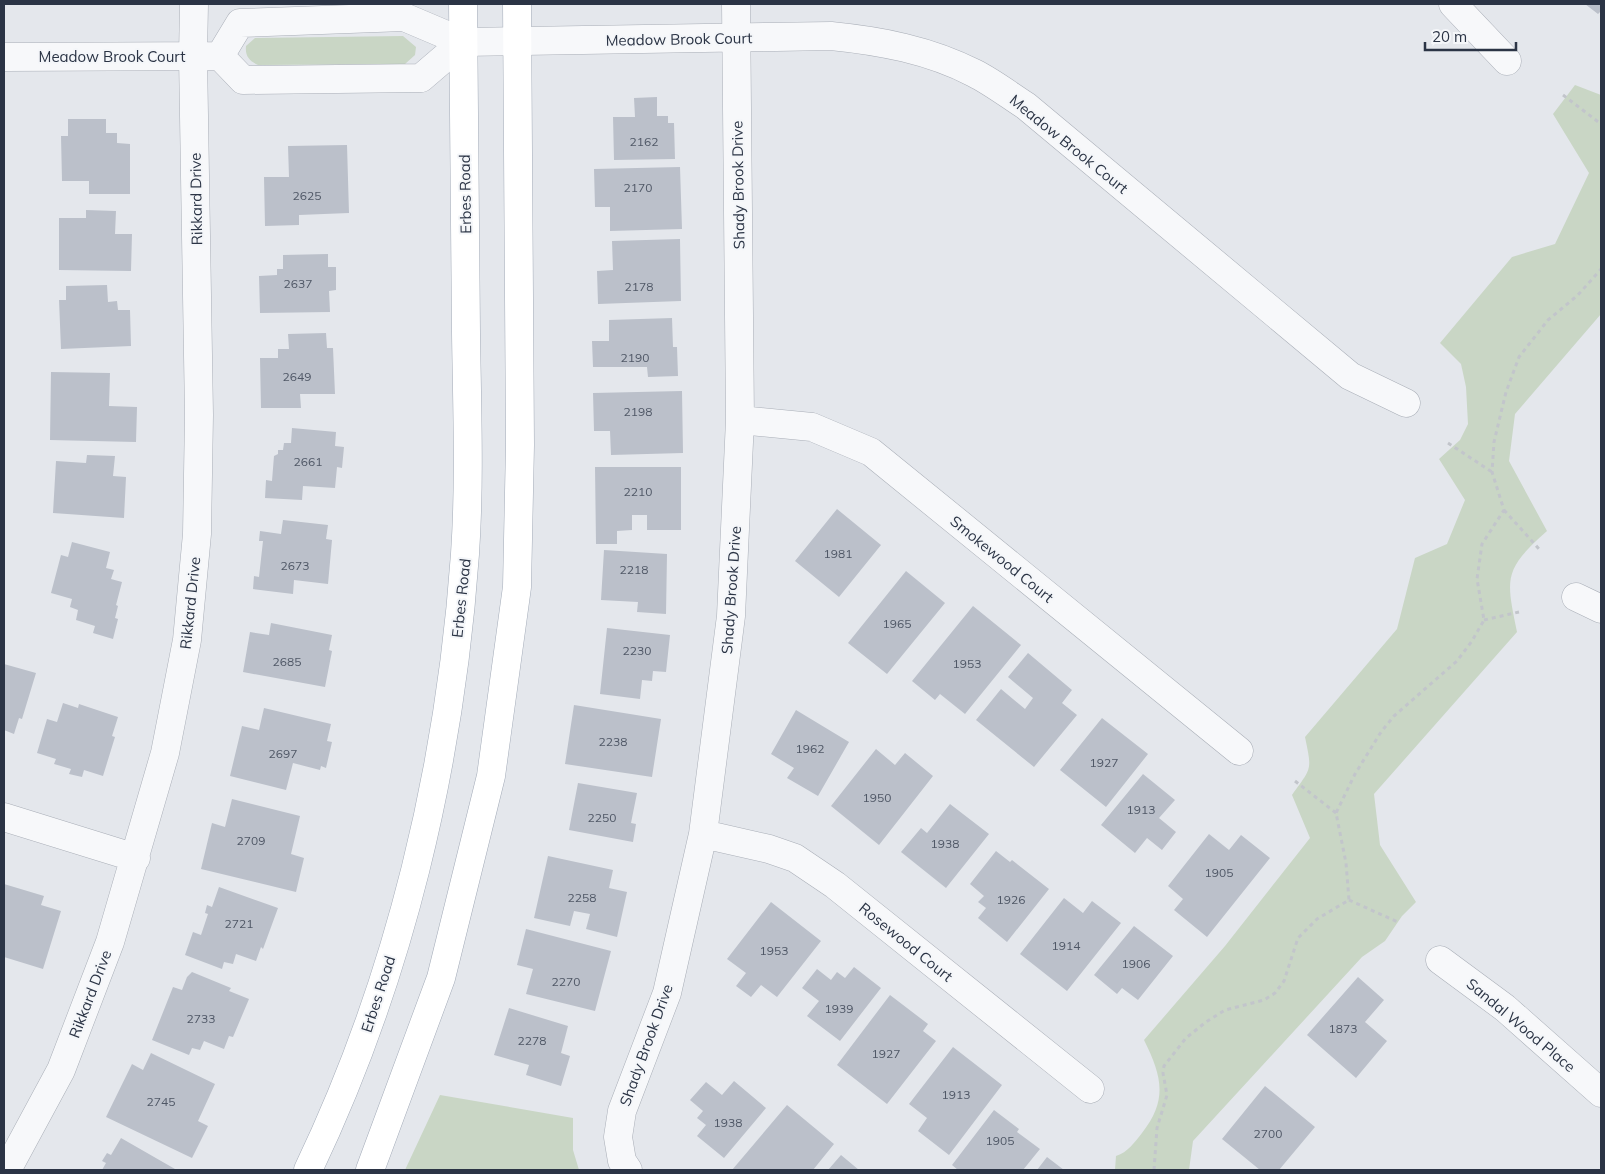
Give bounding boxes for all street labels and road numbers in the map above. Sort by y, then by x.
street label: Meadow Brook Court [605,28,753,50]
street label: Meadow Brook Court [39,47,185,66]
street label: Meadow Brook Court [1006,90,1132,198]
street label: Shady Brook Drive [727,121,749,249]
street label: Rikkard Drive [186,152,206,246]
street label: Erbes Road [455,154,475,234]
street label: Smokewood Court [946,511,1058,607]
street label: Shady Brook Drive [717,525,745,655]
street label: Rikkard Drive [176,556,204,650]
street label: Erbes Road [447,557,475,639]
street label: Rosewood Court [855,898,957,986]
street label: Rikkard Drive [64,947,116,1041]
street label: Erbes Road [357,953,399,1035]
street label: Sandal Wood Place [1463,974,1579,1076]
street label: Shady Brook Drive [615,981,677,1109]

